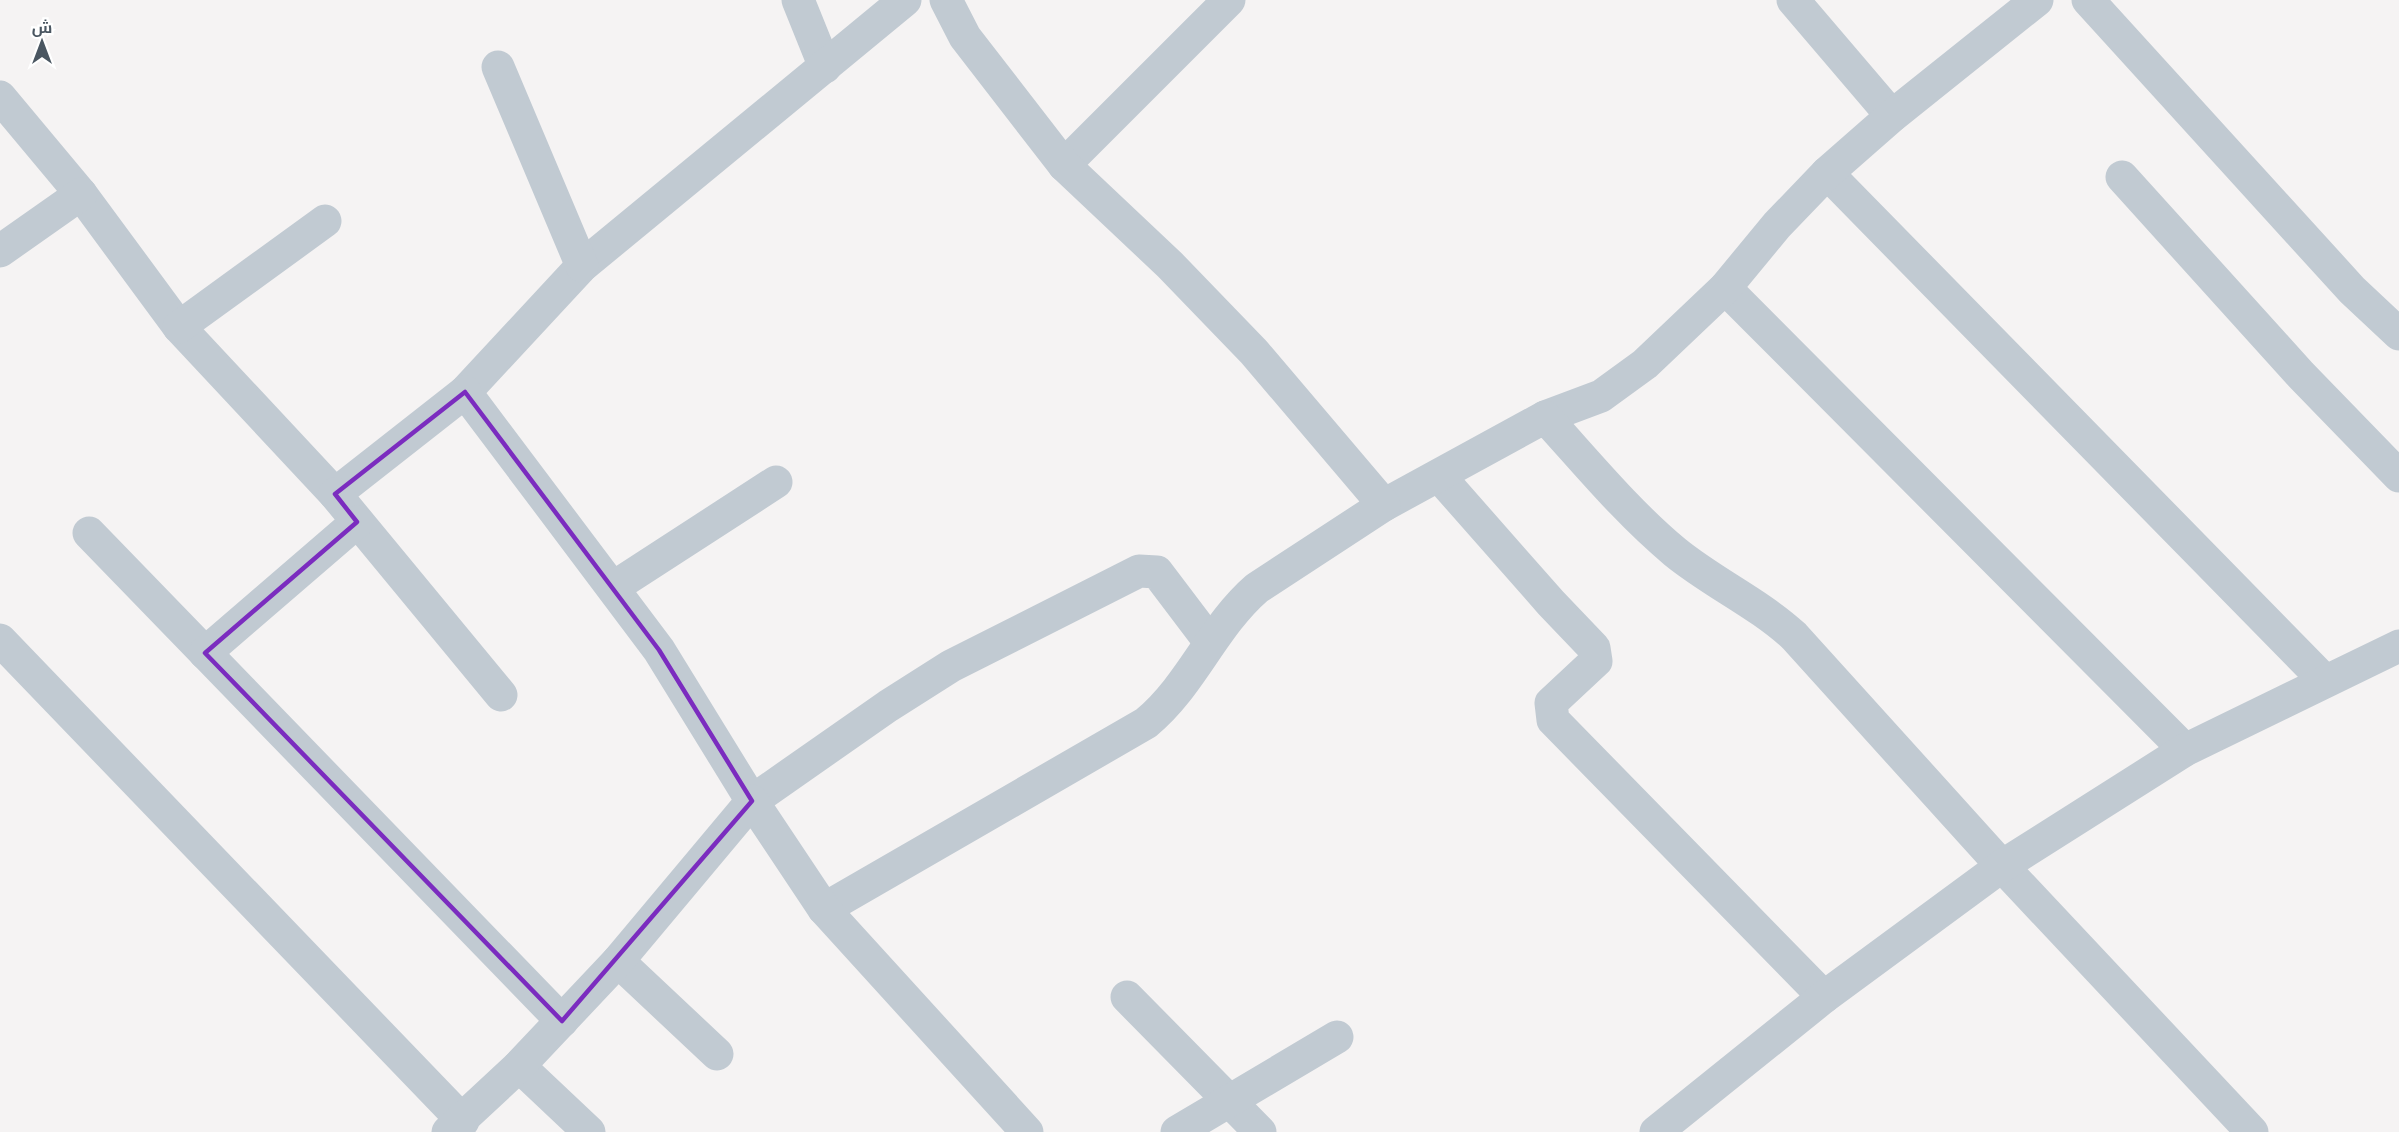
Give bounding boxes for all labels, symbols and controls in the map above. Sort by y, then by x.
north arrow [12,12,72,72]
text: ش [32,17,52,37]

